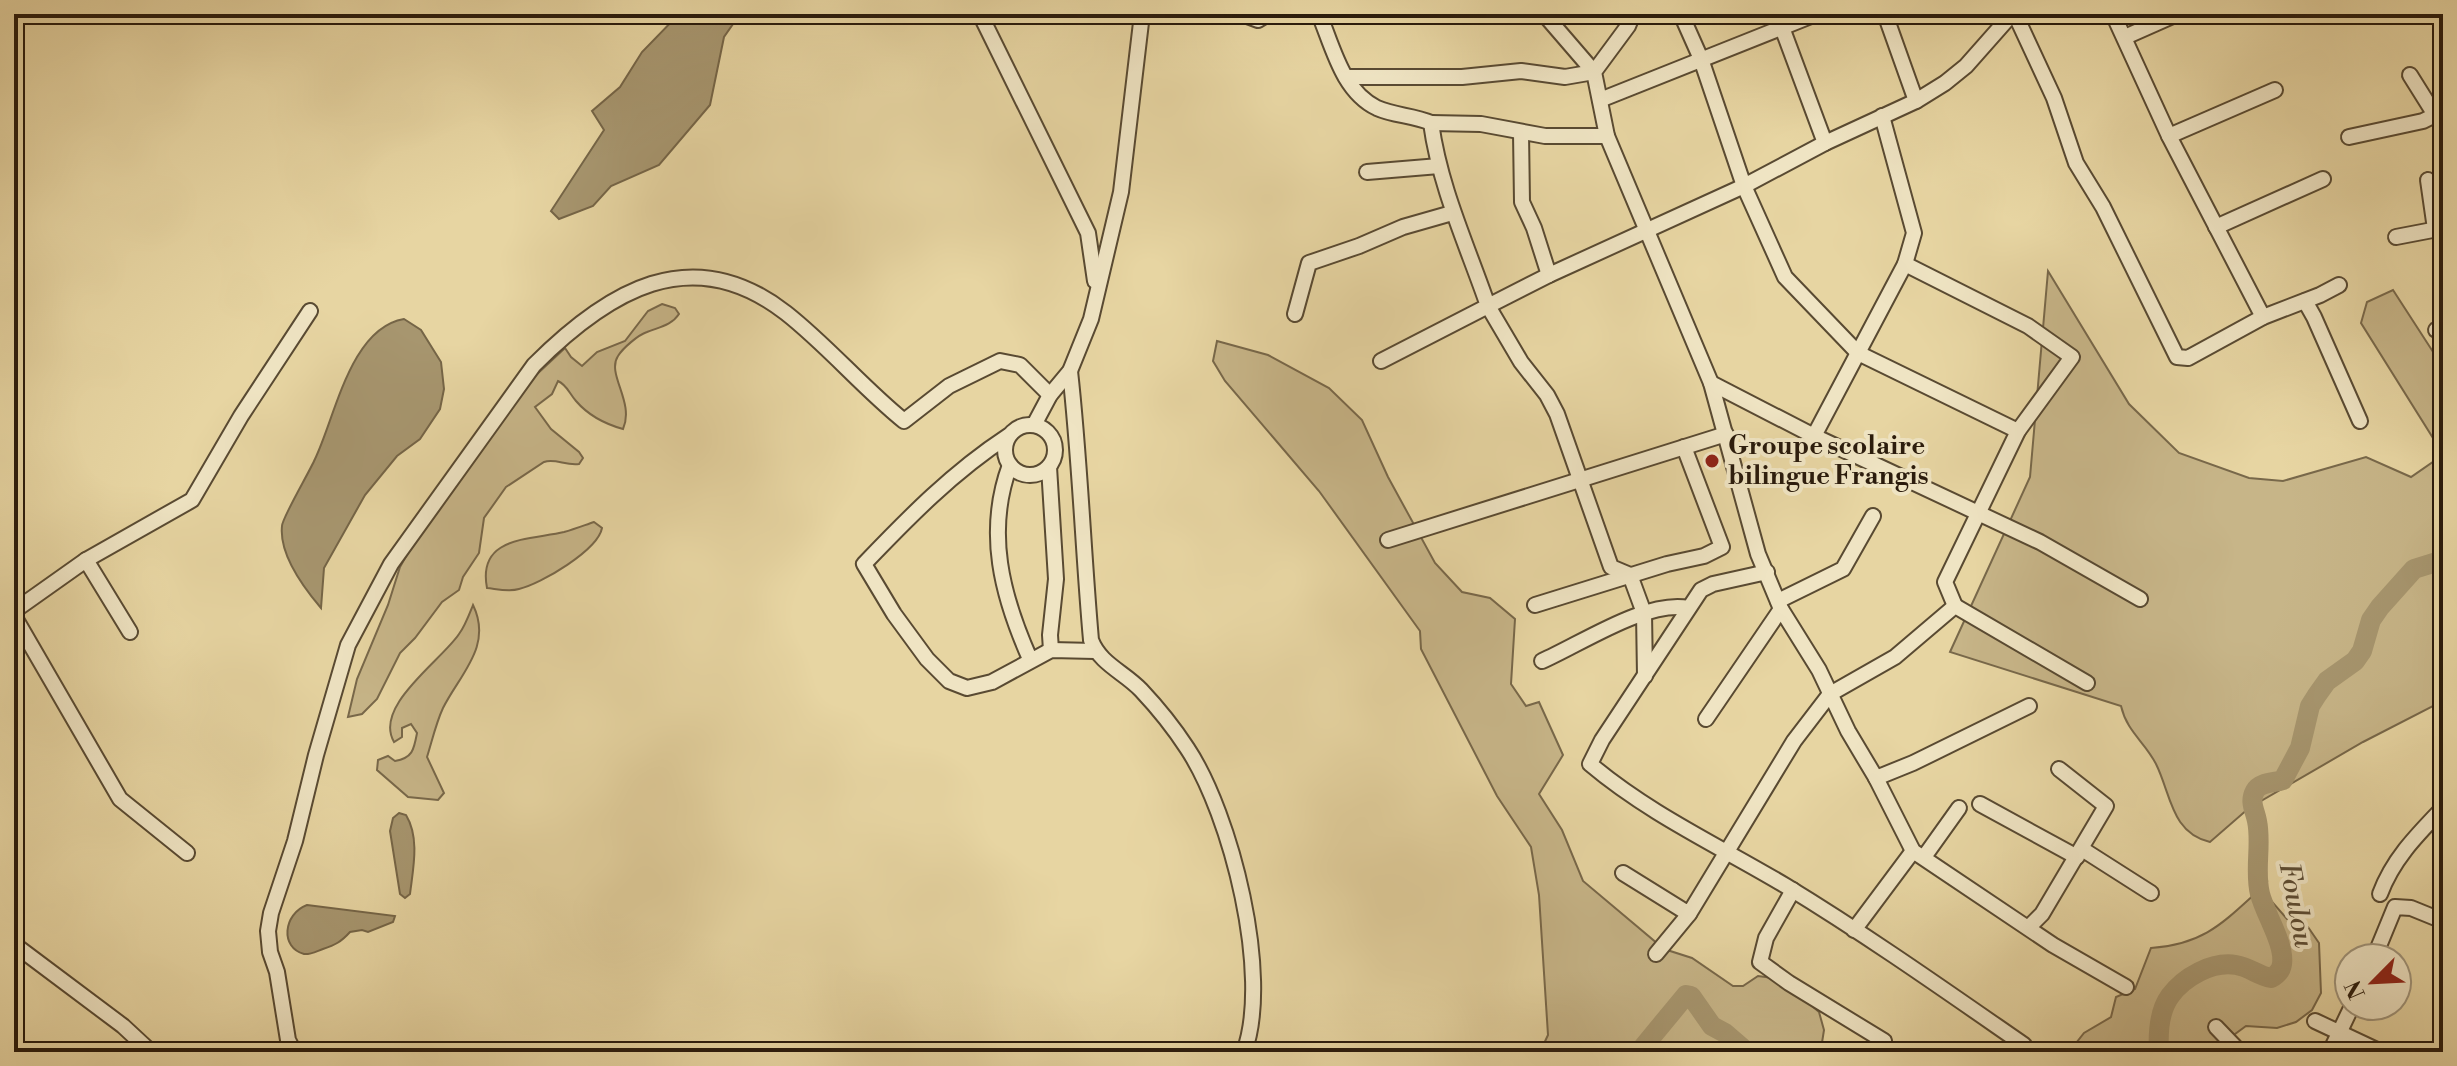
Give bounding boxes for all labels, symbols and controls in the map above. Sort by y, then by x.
place label: Groupe scolaire bilingue Frangis [1728,430,1929,492]
marker: Groupe scolaire bilingue Frangis [1703,452,1721,470]
water label: Foulou [2271,859,2321,951]
north arrow [2333,942,2413,1022]
text: N [2340,976,2372,1003]

